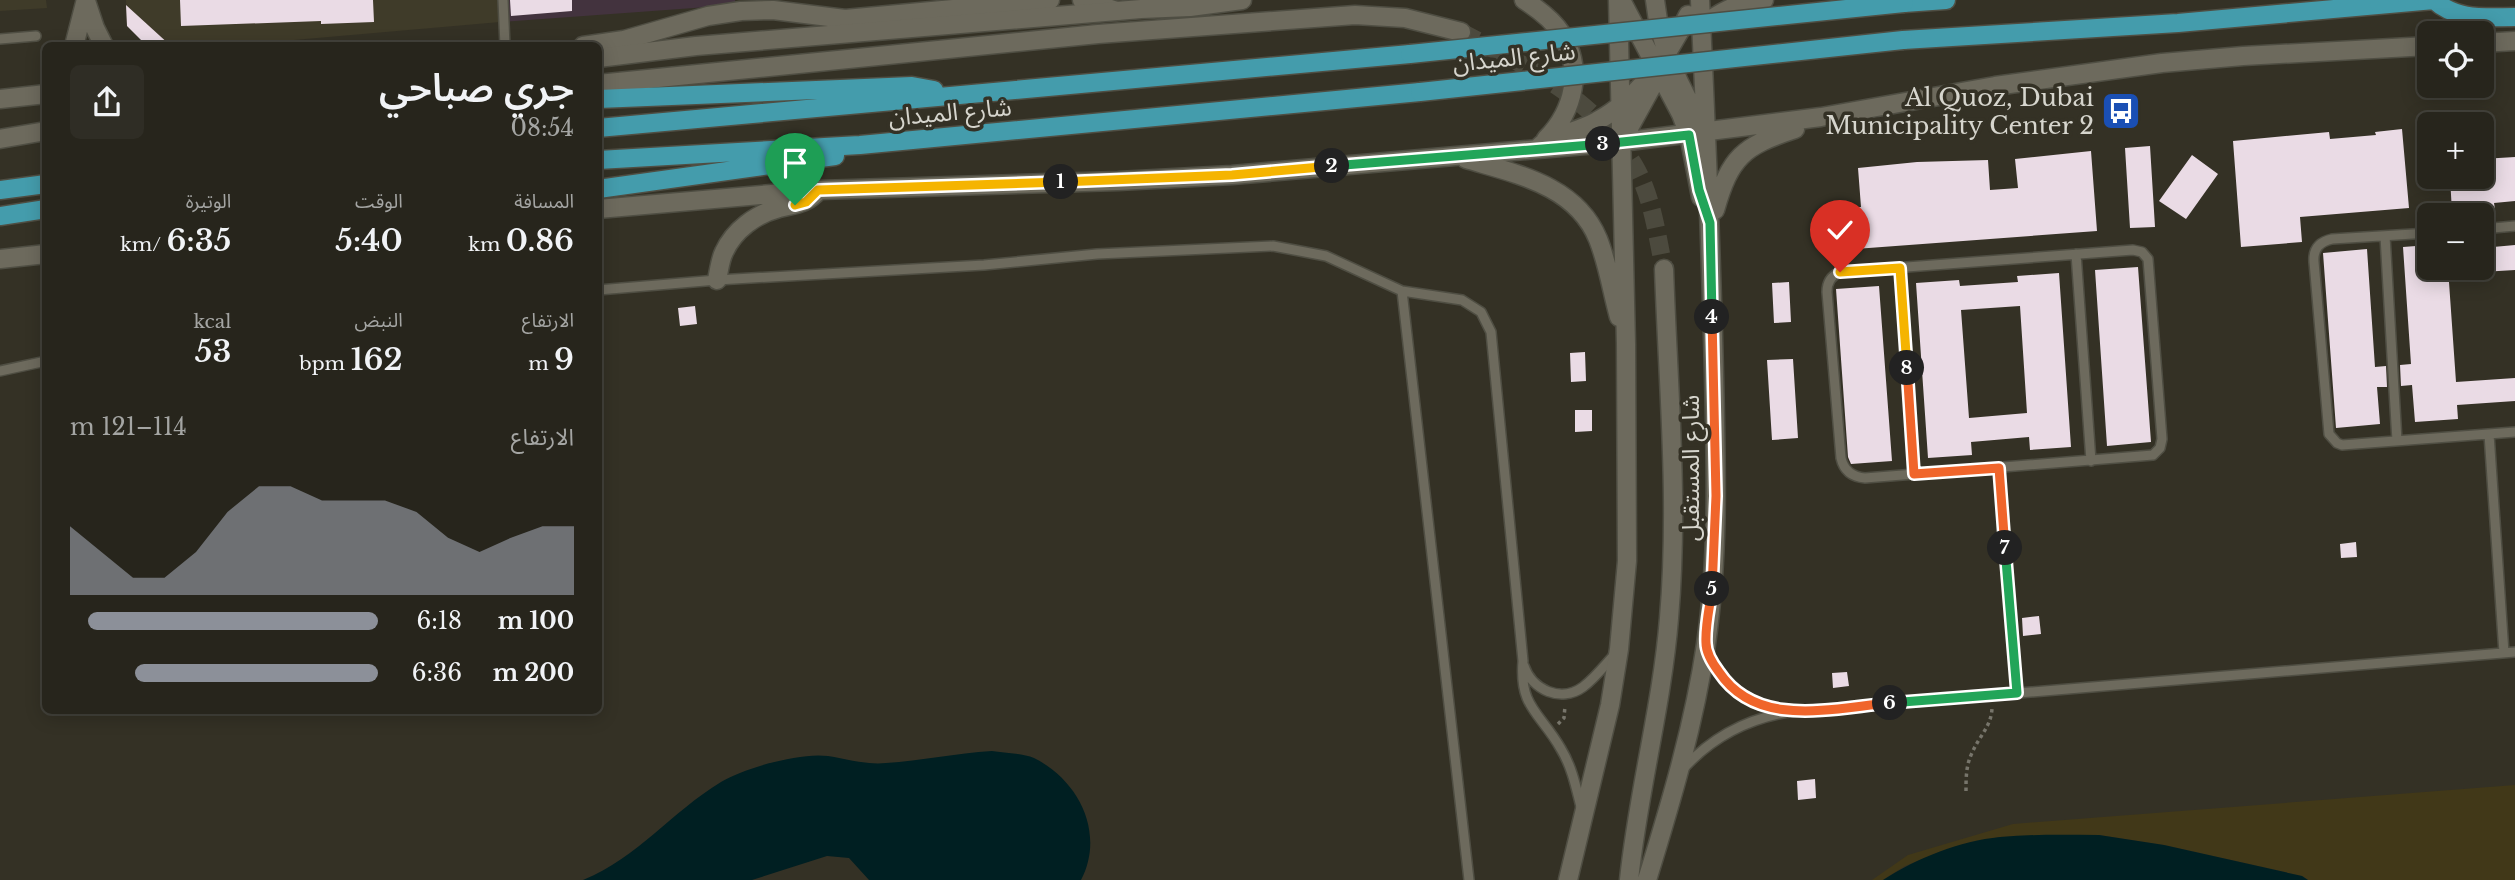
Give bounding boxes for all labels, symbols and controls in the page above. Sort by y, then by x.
map controls [2417,21,2494,280]
button: locate [2417,21,2494,98]
street label: شارع الميدان [1451,36,1577,81]
text: جري صباحي [379,64,574,111]
button: share [70,65,144,139]
place label: Al Quoz, Dubai Municipality Center 2 [1825,83,2094,140]
bus stop icon: Al Quoz, Dubai Municipality Center 2 [2100,90,2142,132]
street label: شارع الميدان [887,92,1013,135]
button: + [2417,112,2494,189]
text: 08:54 [511,114,574,142]
pin: 3 [1586,127,1620,162]
text: 3 [1596,132,1609,155]
pin [765,133,825,205]
icon: arrive [776,144,814,182]
pin: 2 [1314,148,1350,184]
text: 2 [1325,154,1338,177]
pin: 1 [1044,164,1078,200]
text: 1 [1056,170,1065,193]
text: الوتيرة [186,190,231,213]
text: الوقت [355,190,403,213]
text: المسافة [514,190,574,213]
pin [1810,200,1870,272]
button: − [2417,203,2494,280]
icon: check [1821,211,1859,249]
text: 6:35 [166,222,231,259]
text: 5:40 [335,222,403,259]
text: 0.86 [506,222,574,259]
text: /km [120,233,166,256]
text: km [468,233,506,256]
pin: 4 [1694,300,1730,334]
text: 4 [1705,305,1718,328]
text: النبض [354,309,403,332]
text: الارتفاع [522,309,574,332]
text: kcal [193,310,231,333]
text: 53 [195,333,231,370]
text: 162 [350,341,403,378]
text: 9 [554,341,574,378]
pin: 8 [1890,350,1924,386]
text: bpm [299,352,350,375]
text: m [528,352,554,375]
text: 8 [1900,356,1913,379]
street label: شارع المستقبل [1676,395,1708,541]
text: 114–121 m [70,413,187,441]
text: الارتفاع [511,423,574,451]
pin: 7 [1988,530,2022,566]
text: 7 [2000,536,2009,559]
pin: 5 [1694,572,1730,606]
text: 5 [1706,577,1717,600]
text: 6:18 [416,607,462,635]
text: 100 m [498,607,574,635]
text: 6:36 [412,659,462,687]
text: 200 m [493,659,574,687]
pin: 6 [1872,686,1908,720]
text: 6 [1883,691,1896,714]

